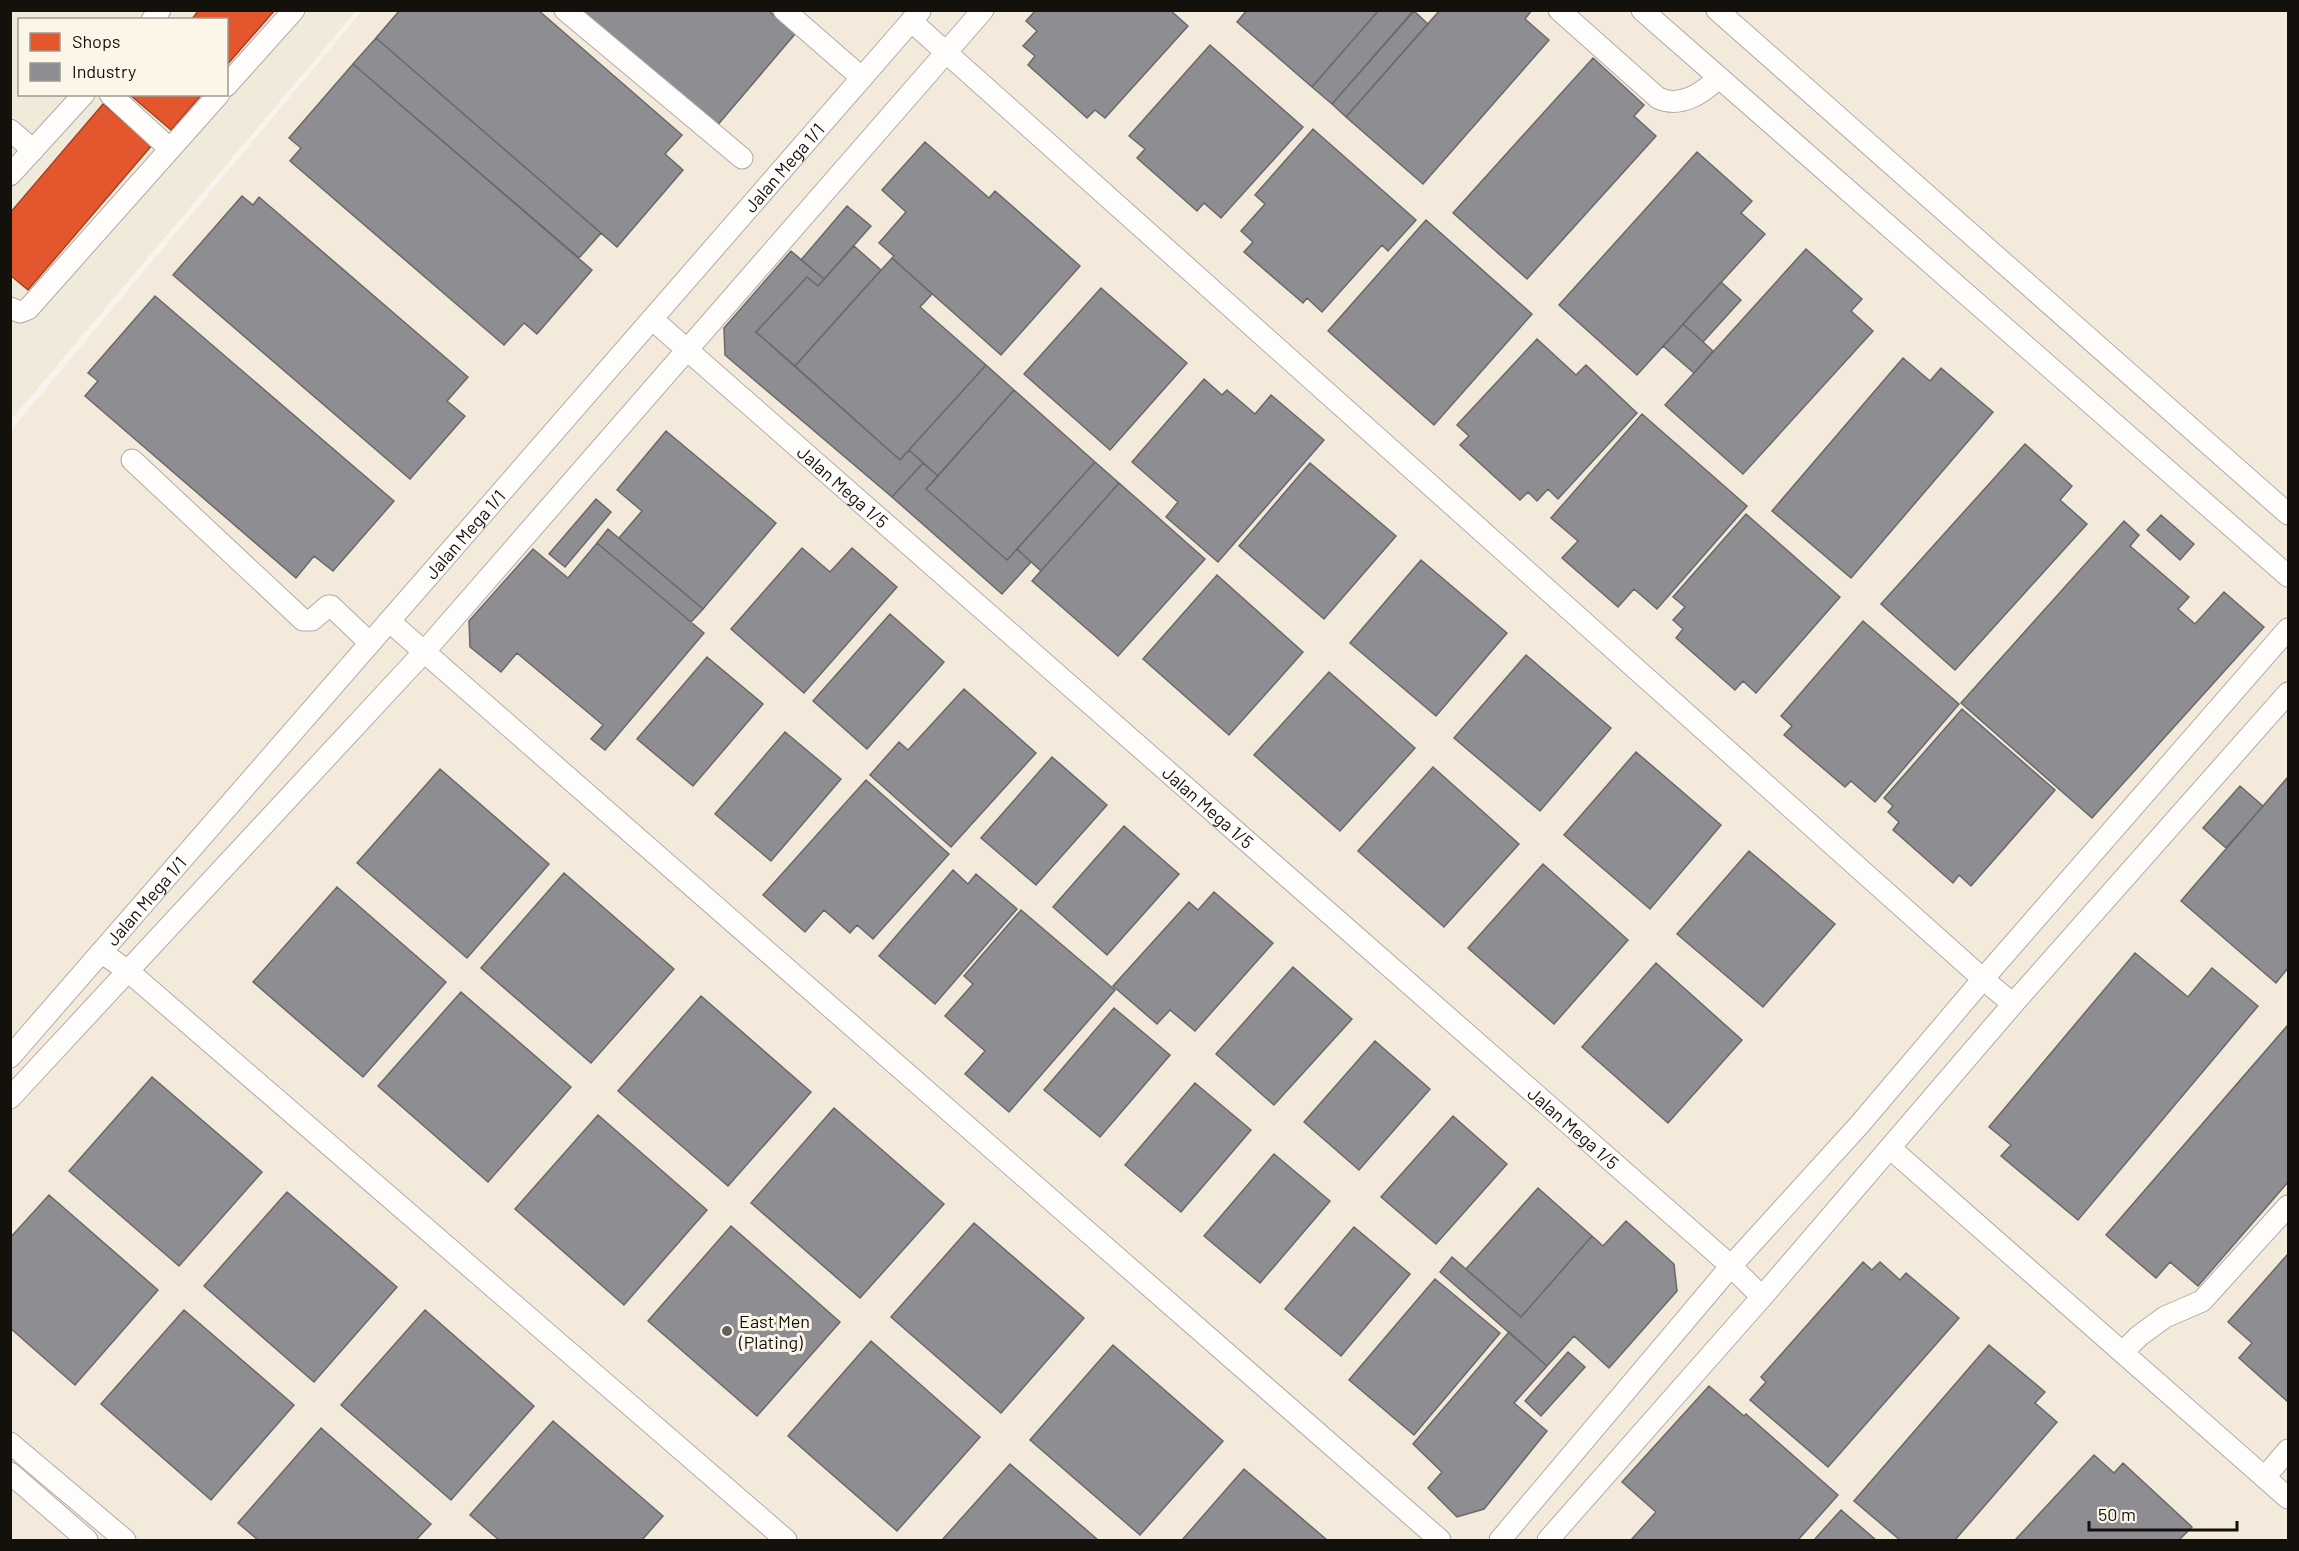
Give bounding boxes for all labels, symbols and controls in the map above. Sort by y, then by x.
legend [18,18,228,96]
text: Shops [72,30,121,52]
text: Industry [72,60,136,82]
street label: Jalan Mega 1/1 [739,118,829,217]
street label: Jalan Mega 1/5 [793,441,893,532]
street label: Jalan Mega 1/1 [420,485,510,583]
street label: Jalan Mega 1/5 [1158,761,1258,853]
street label: Jalan Mega 1/1 [101,852,191,950]
street label: Jalan Mega 1/5 [1523,1082,1624,1174]
place label: East Men (Plating) [738,1310,810,1353]
marker: East Men (Plating) [720,1324,734,1338]
scale bar [2089,1494,2238,1532]
text: 50 m [2098,1503,2136,1525]

